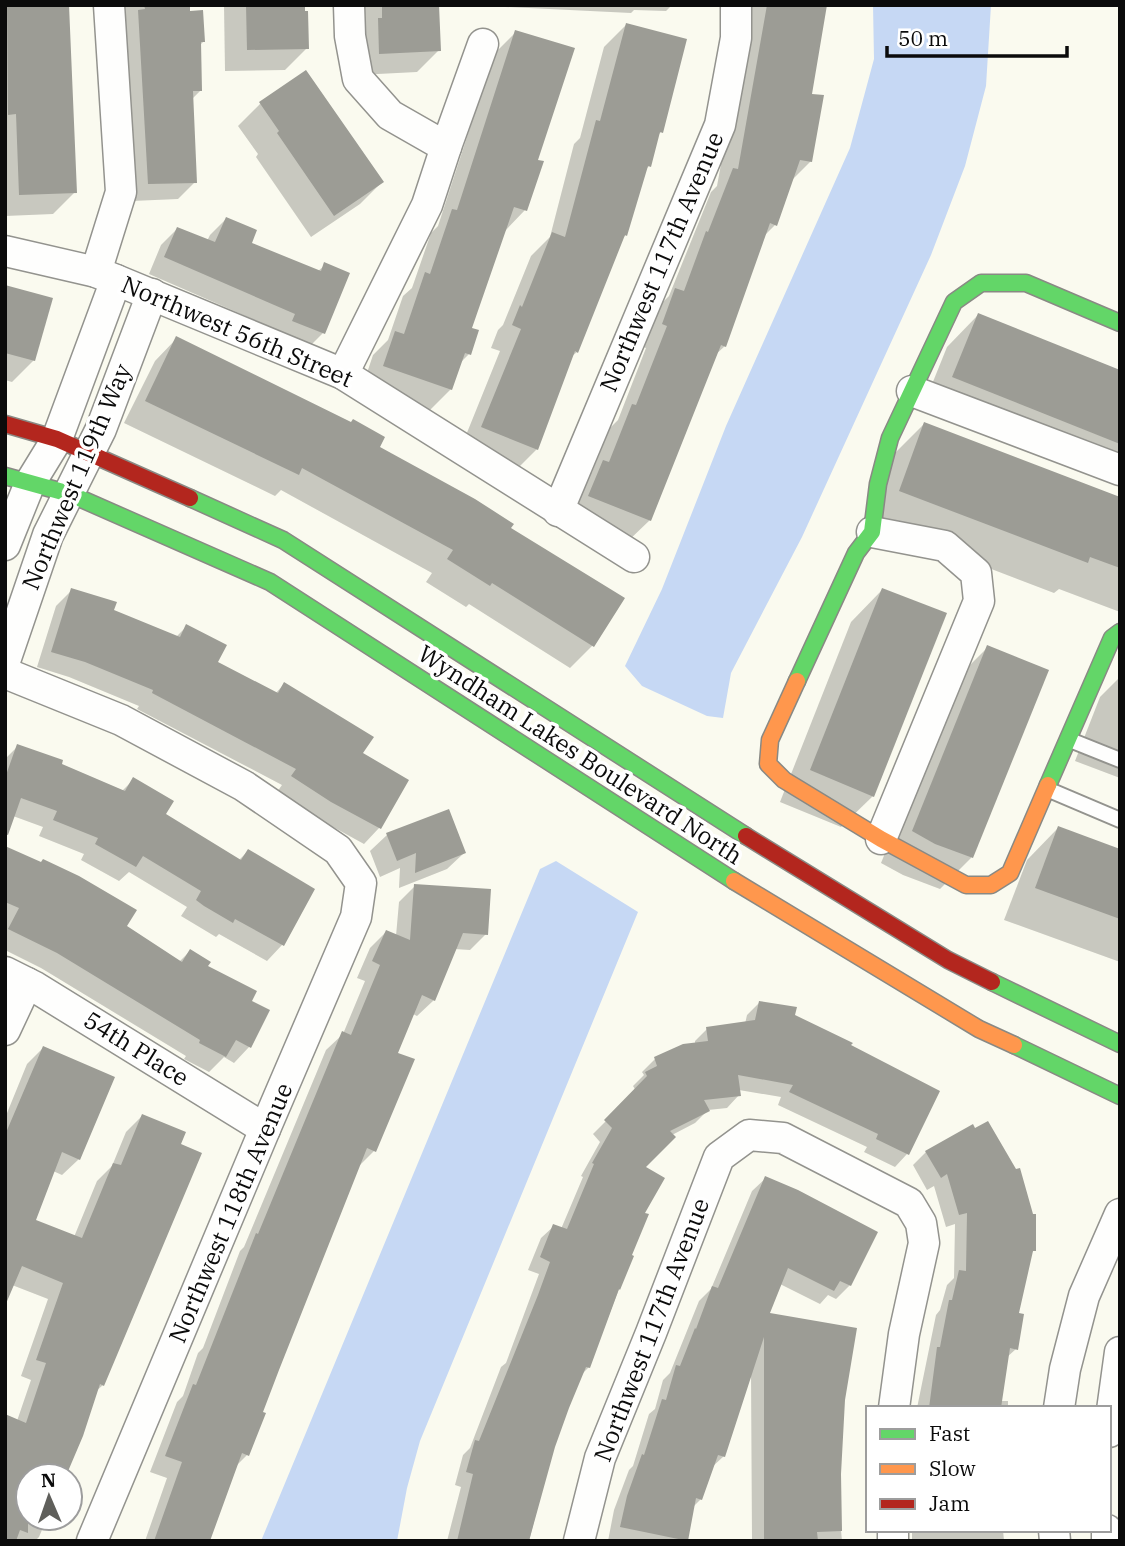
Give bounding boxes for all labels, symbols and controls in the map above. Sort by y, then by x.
scale bar [887,14,1067,58]
text: 50 m [898,24,948,52]
street label: Northwest 117th Avenue [592,127,730,397]
street label: Northwest 56th Street [117,268,358,394]
street label: Northwest 119th Way [14,358,138,595]
street label: Wyndham Lakes Boulevard North [412,637,749,871]
street label: 54th Place [78,1003,195,1093]
street label: Northwest 118th Avenue [161,1078,299,1348]
street label: Northwest 117th Avenue [586,1193,716,1466]
legend [866,1406,1111,1532]
text: Fast [929,1419,970,1447]
text: Slow [929,1454,976,1482]
north arrow [14,1462,84,1532]
text: N [40,1468,56,1492]
text: Jam [929,1489,970,1517]

